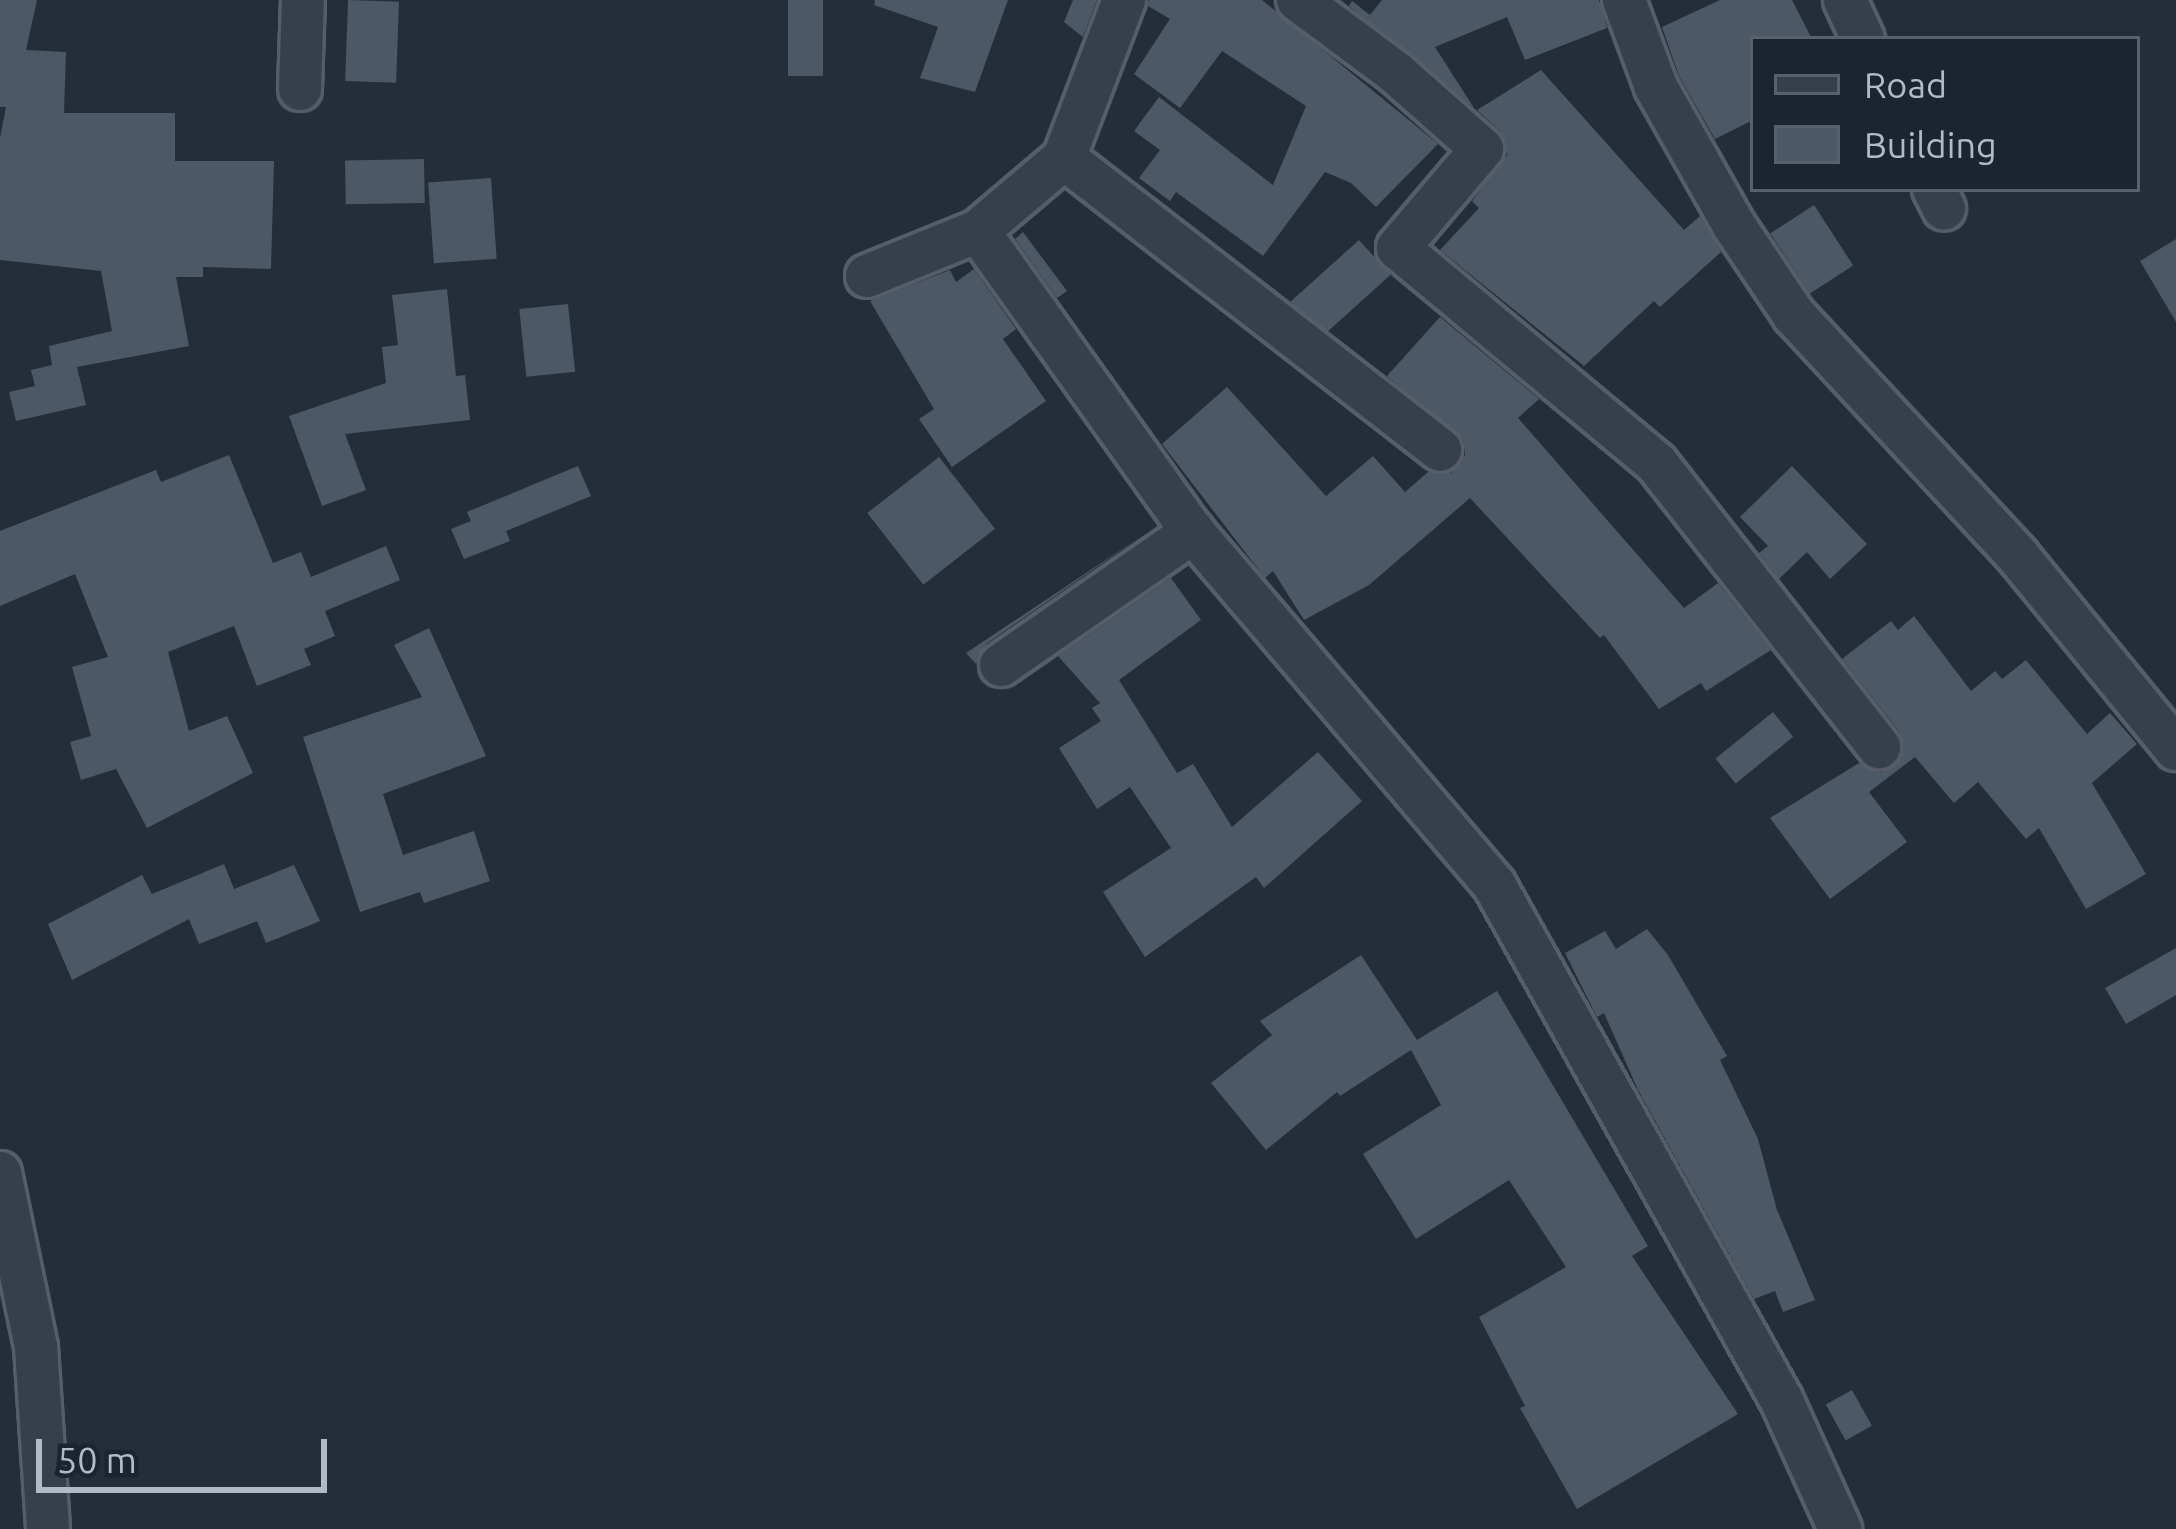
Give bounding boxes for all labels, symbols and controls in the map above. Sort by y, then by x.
legend [1750,36,2140,192]
text: Road [1864,64,1947,105]
text: Building [1864,124,1997,165]
scale bar [42,1415,333,1489]
text: 50 m [57,1439,137,1480]

